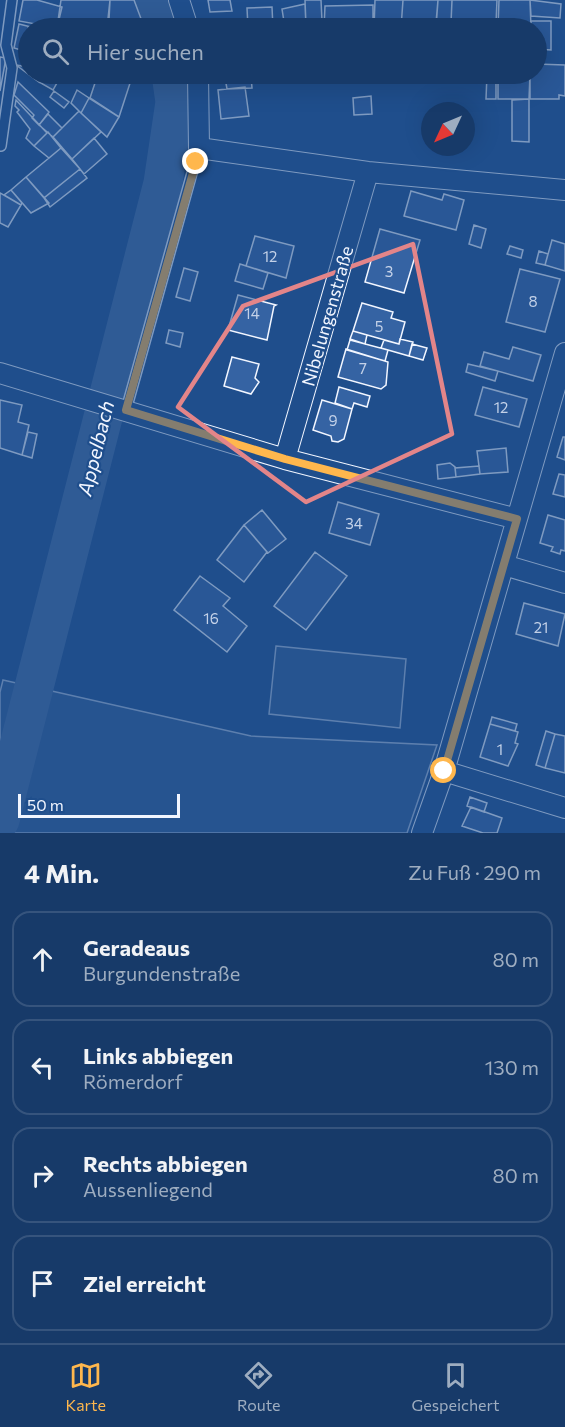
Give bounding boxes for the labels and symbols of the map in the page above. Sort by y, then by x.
north arrow [421,102,475,156]
route end [182,148,208,174]
street label: Nibelungenstraße [296,243,358,389]
house number: 12 [263,247,277,265]
house number: 3 [385,262,393,280]
house number: 8 [528,292,538,310]
house number: 14 [244,304,260,322]
house number: 5 [375,317,383,335]
house number: 7 [359,359,367,377]
water label: Appelbach [71,398,118,499]
house number: 12 [494,398,508,416]
house number: 9 [328,411,338,429]
house number: 34 [345,514,363,532]
house number: 16 [203,609,219,627]
house number: 21 [534,618,548,636]
house number: 1 [497,740,503,758]
route start [430,757,456,783]
scale bar [18,791,180,818]

